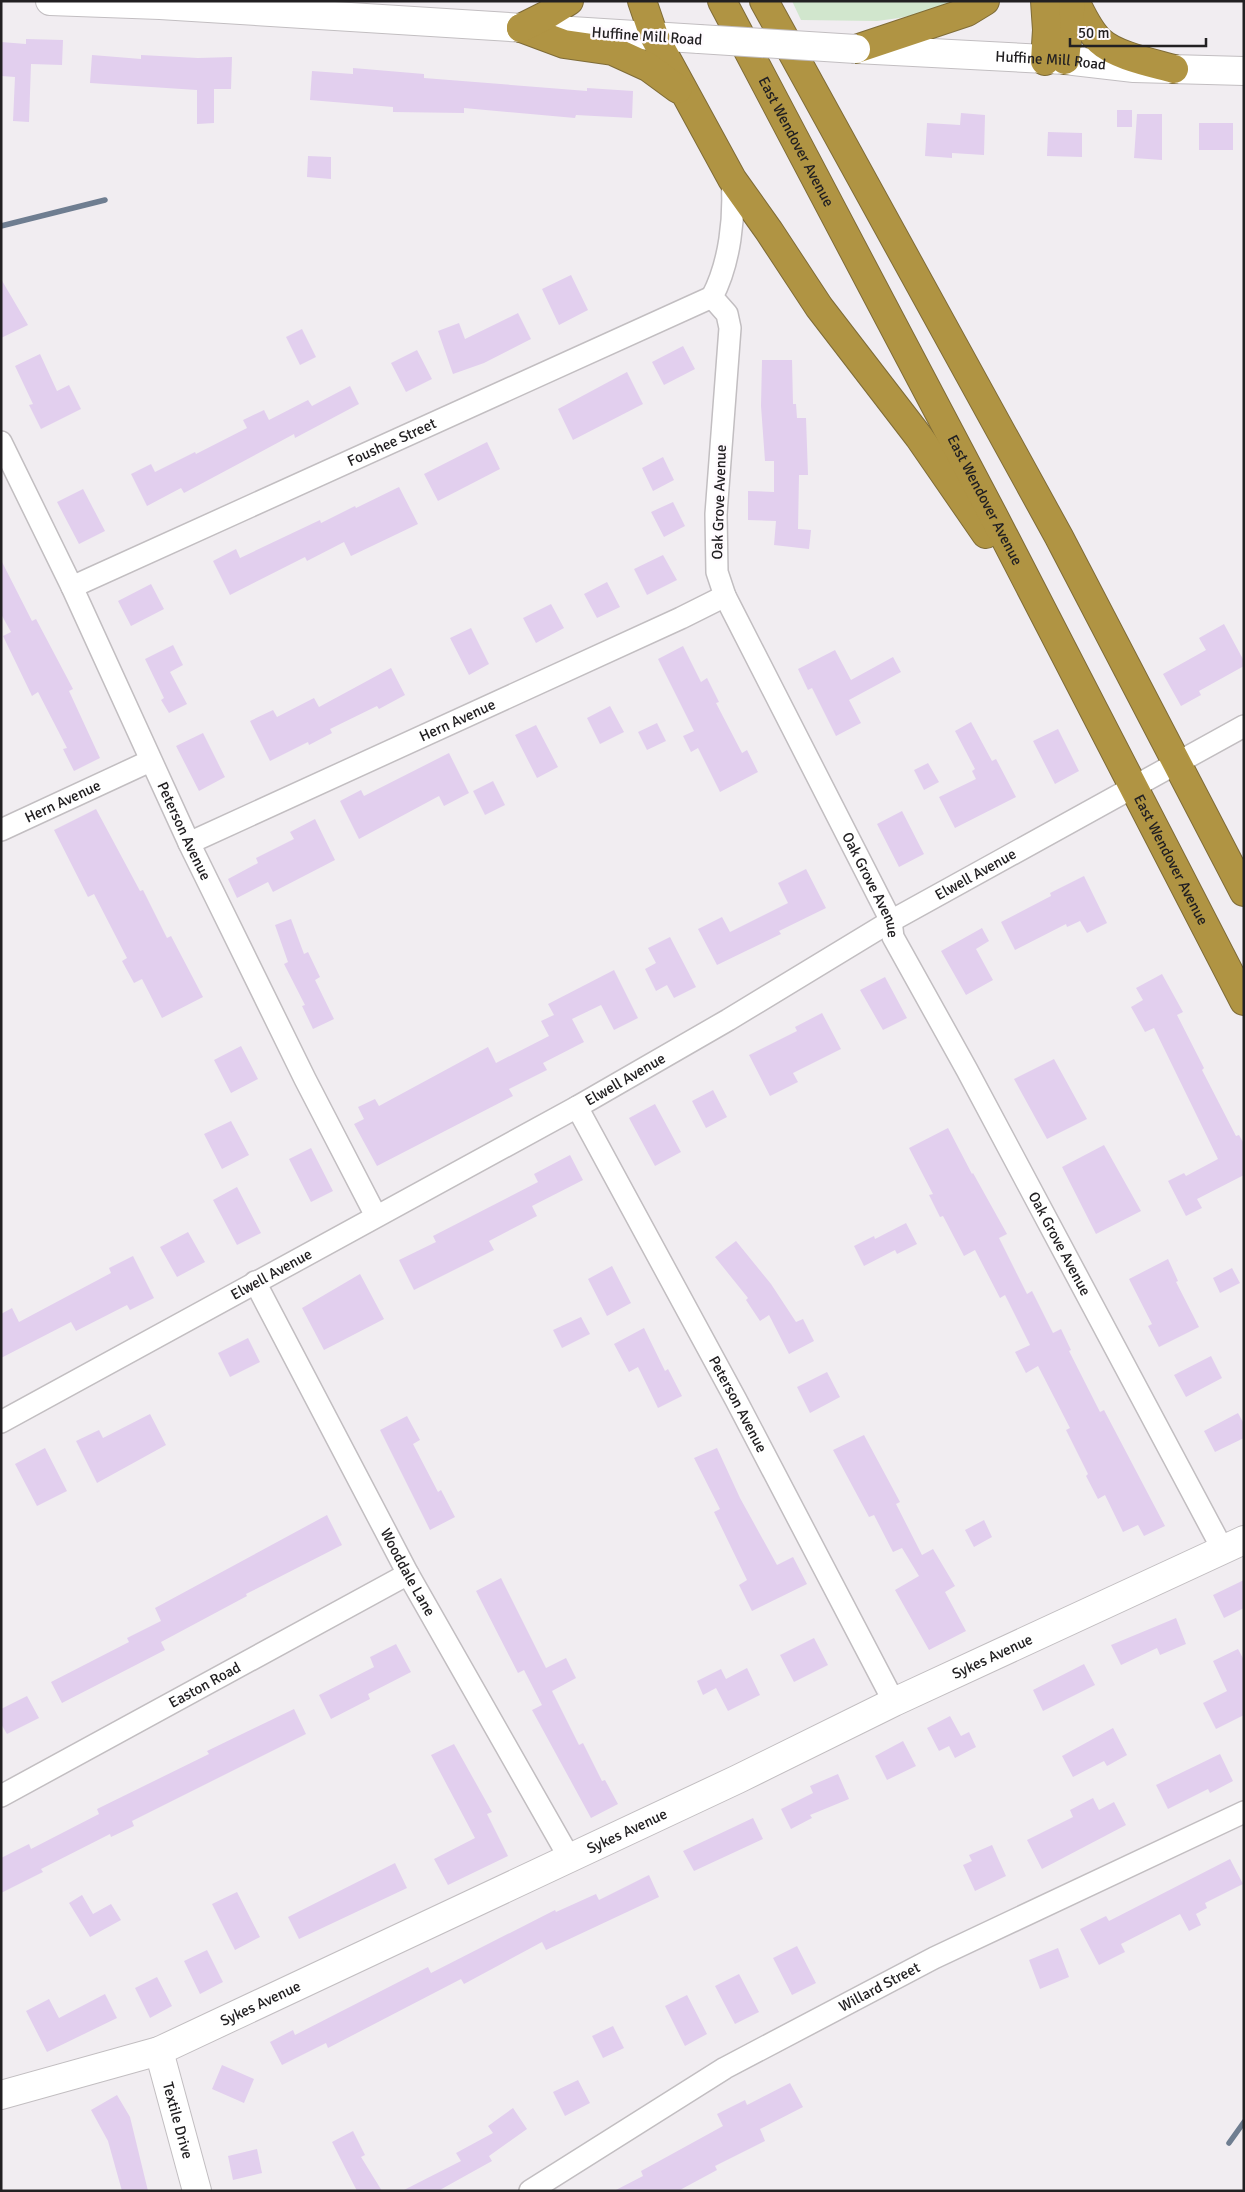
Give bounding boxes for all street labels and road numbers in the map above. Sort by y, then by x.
street label: Huffine Mill Road [591,23,703,49]
street label: Huffine Mill Road [995,47,1107,74]
street label: East Wendover Avenue [754,74,838,210]
street label: Foushee Street [344,414,439,470]
street label: East Wendover Avenue [943,432,1026,568]
street label: Oak Grove Avenue [708,444,730,560]
street label: Hern Avenue [416,695,498,745]
street label: Hern Avenue [22,776,104,827]
street label: Peterson Avenue [153,779,215,883]
street label: East Wendover Avenue [1130,791,1212,928]
street label: Oak Grove Avenue [838,829,902,939]
street label: Elwell Avenue [932,845,1019,904]
street label: Elwell Avenue [582,1049,669,1110]
street label: Oak Grove Avenue [1025,1189,1095,1299]
street label: Elwell Avenue [227,1245,315,1304]
street label: Peterson Avenue [705,1353,771,1456]
street label: Wooddale Lane [377,1525,439,1619]
street label: Sykes Avenue [949,1630,1035,1683]
street label: Easton Road [166,1658,244,1712]
street label: Sykes Avenue [584,1805,670,1858]
street label: Willard Street [836,1958,923,2015]
street label: Sykes Avenue [217,1977,303,2030]
street label: Textile Drive [159,2080,197,2161]

